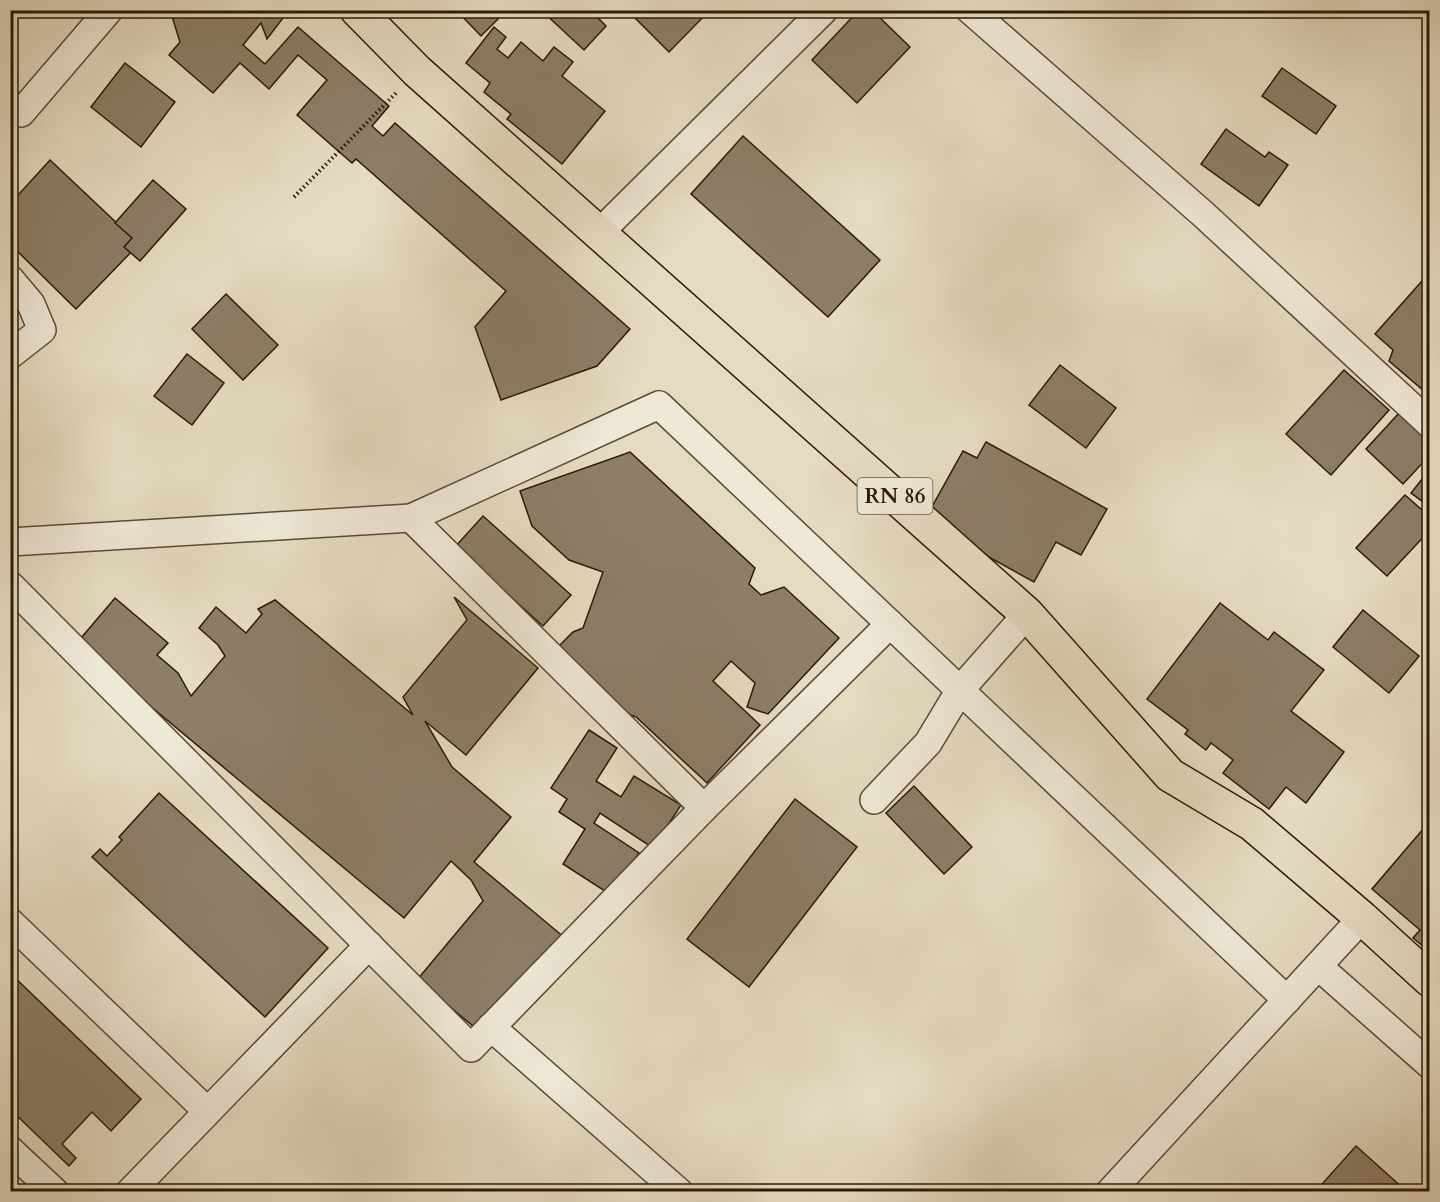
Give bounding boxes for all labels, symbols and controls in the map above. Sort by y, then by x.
road number: RN 86 [858,478,932,514]

